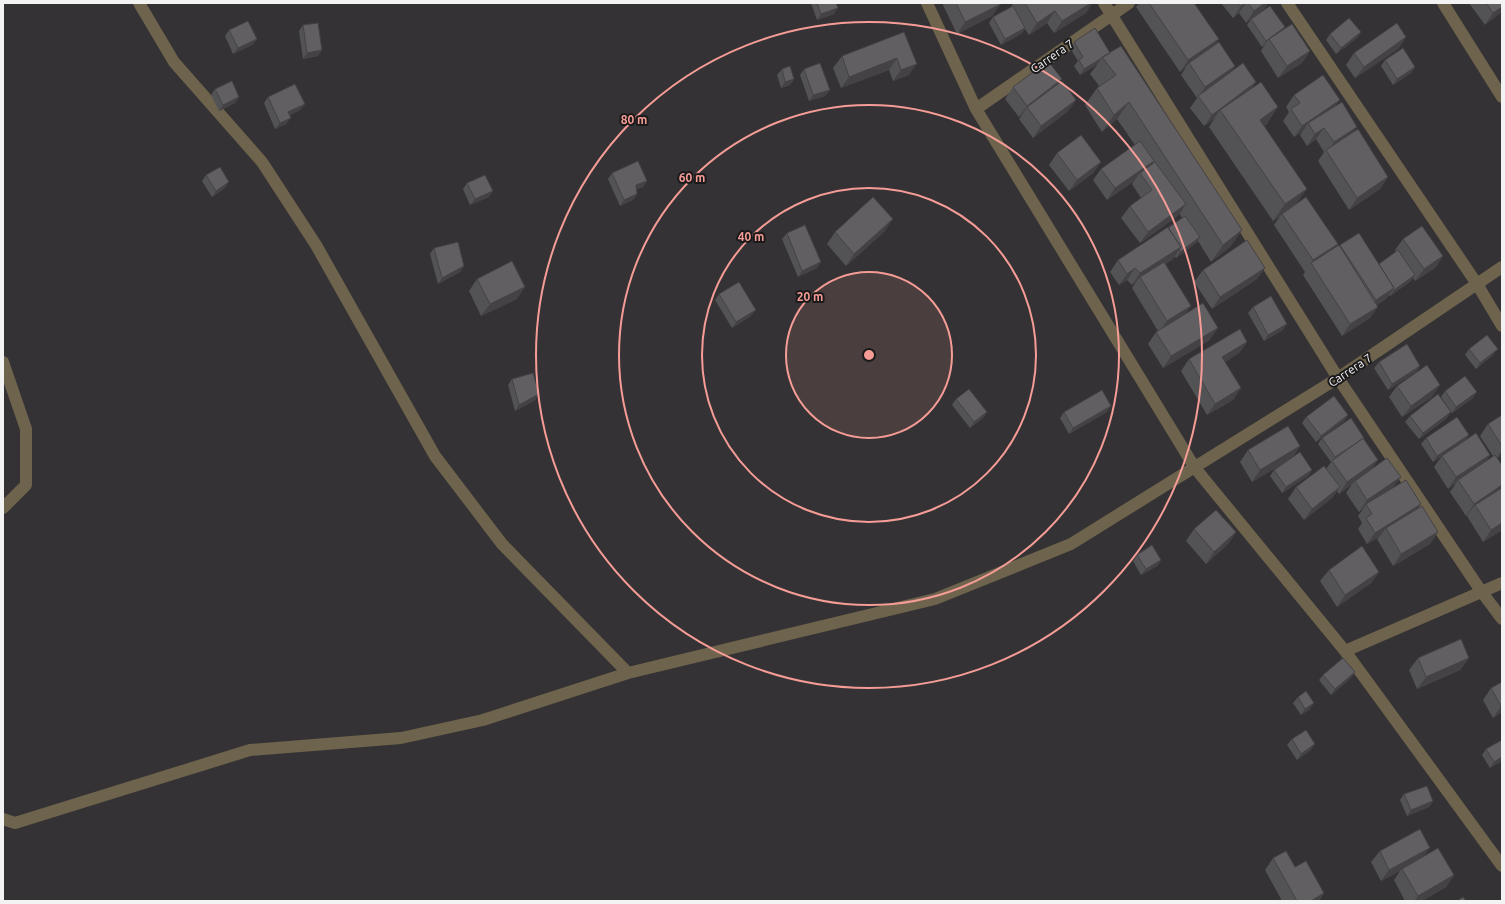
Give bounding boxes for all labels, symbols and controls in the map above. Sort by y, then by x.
street label: Carrera 7 [1028,36,1076,76]
text: 80 m [621,113,647,126]
text: 60 m [679,171,705,184]
text: 40 m [738,230,764,243]
text: 20 m [797,290,823,303]
centre of rings [862,348,876,362]
street label: Carrera 7 [1326,351,1374,389]

